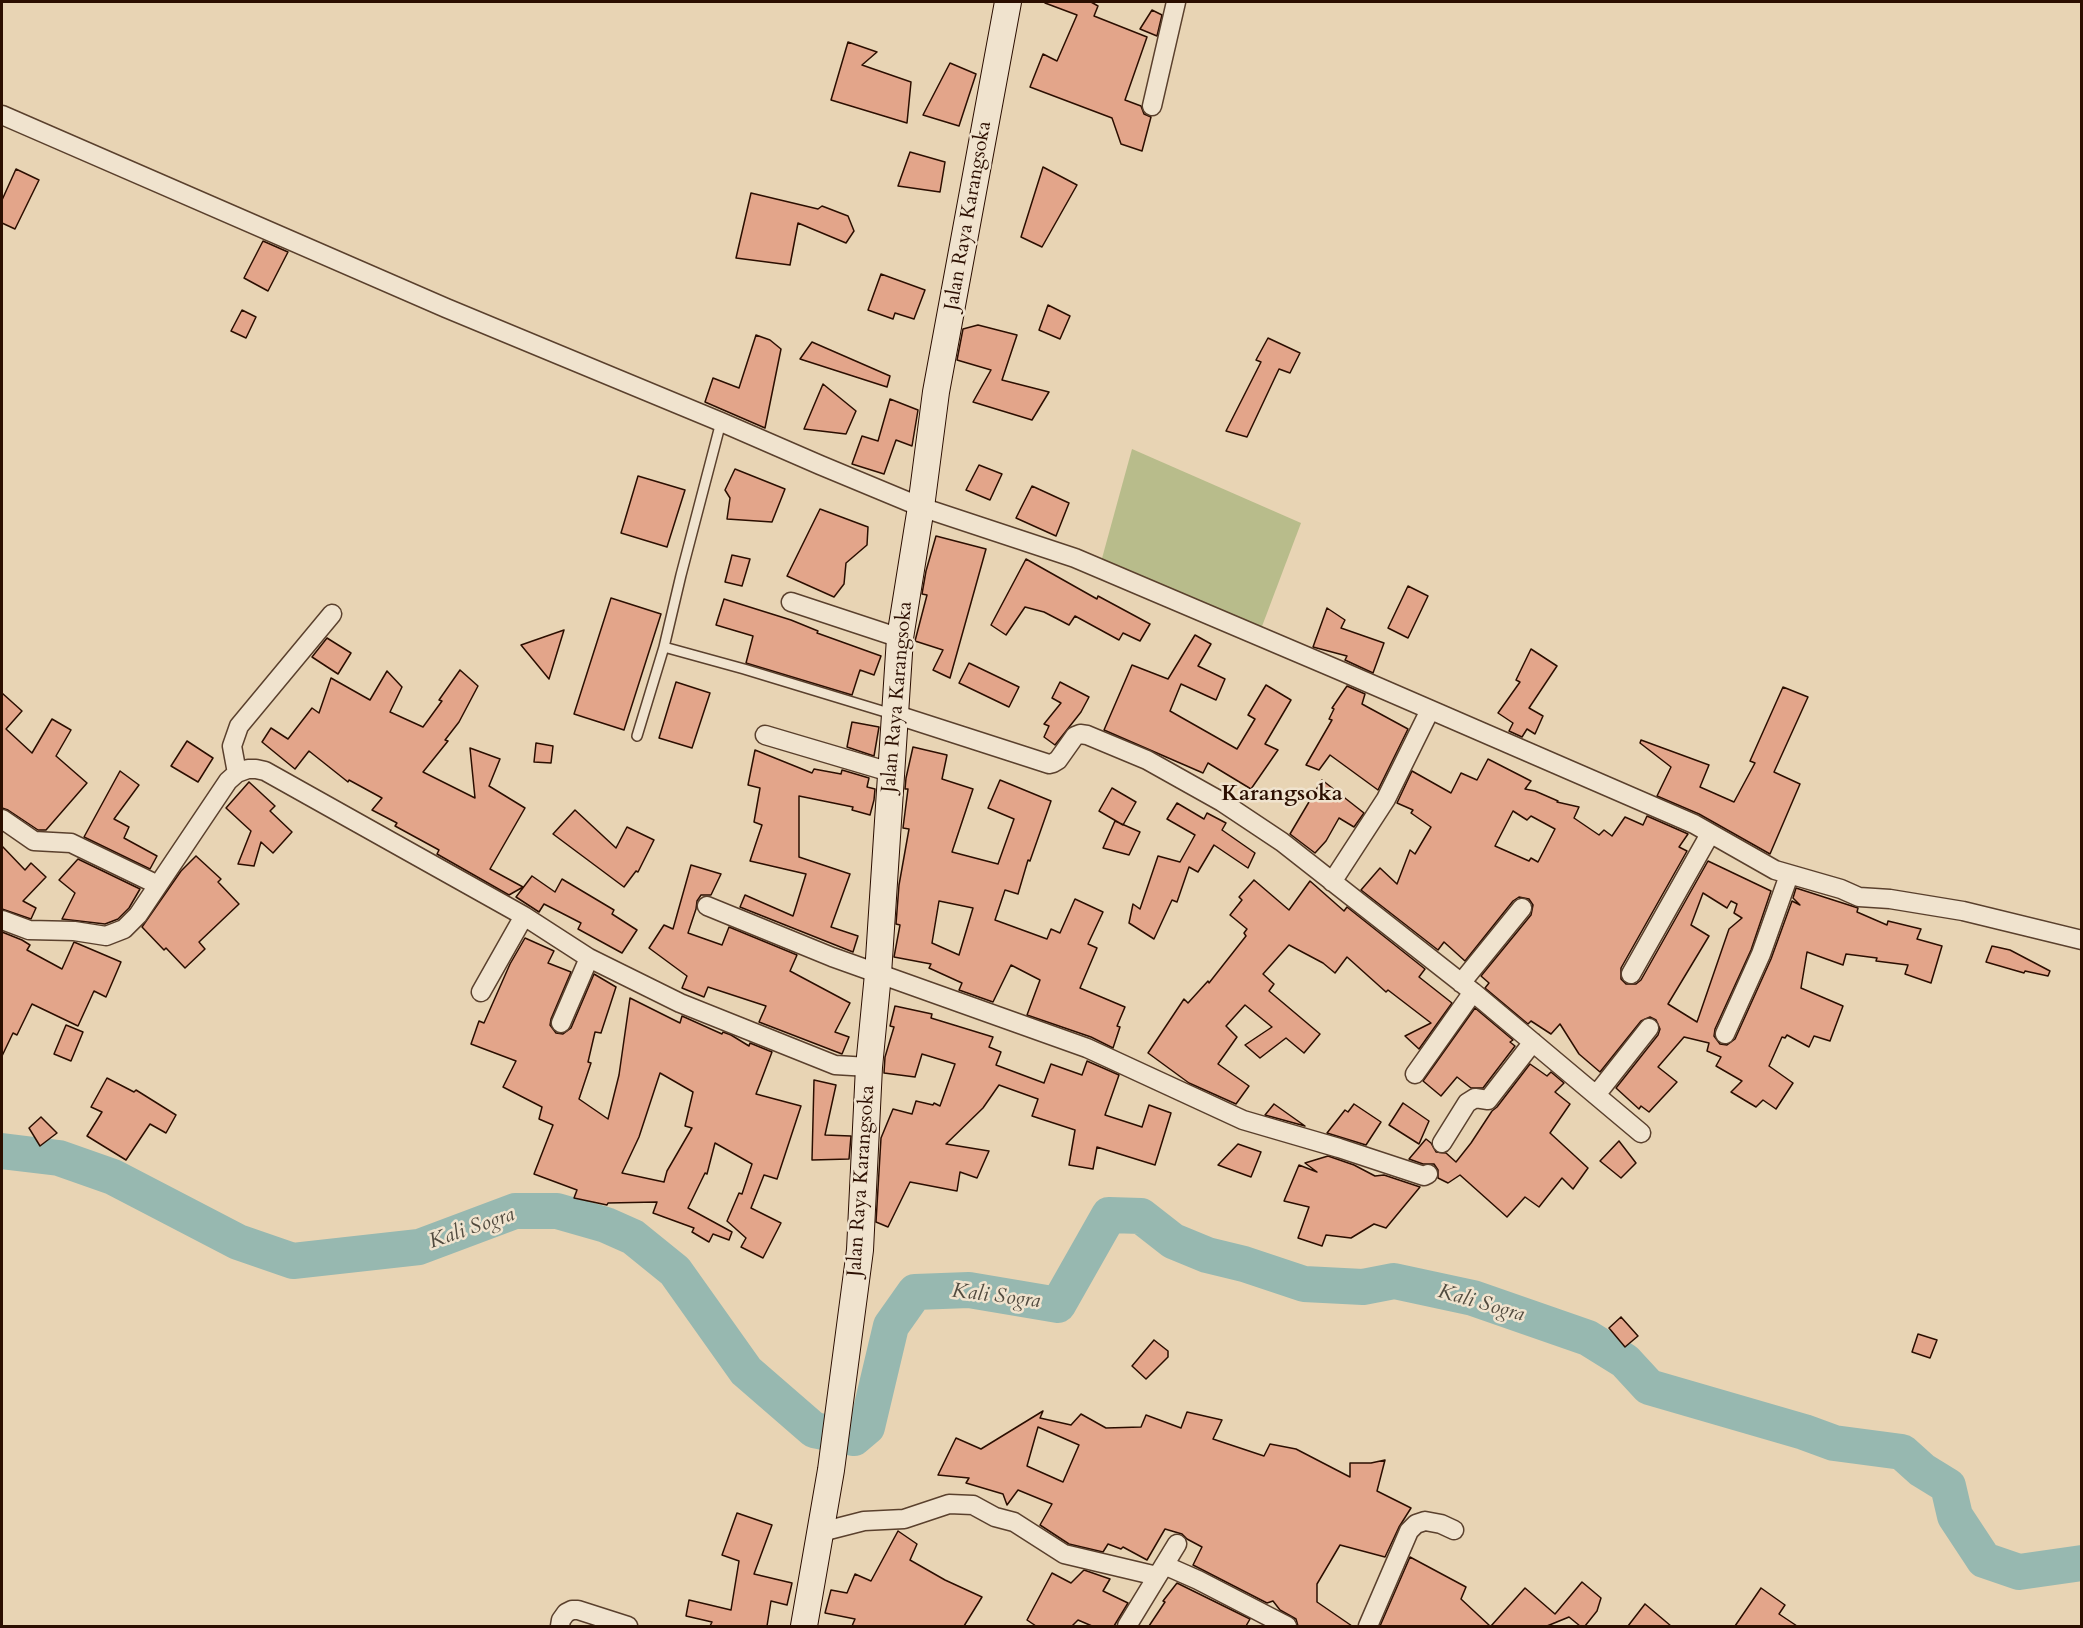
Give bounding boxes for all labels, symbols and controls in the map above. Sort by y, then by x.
street label: Jalan Raya Karangsoka [941,119,997,313]
street label: Jalan Raya Karangsoka [878,600,918,794]
district label: Karangsoka [1221,782,1343,808]
street label: Jalan Raya Karangsoka [843,1084,881,1278]
water label: Kali Sogra [426,1203,518,1255]
water label: Kali Sogra [950,1279,1042,1315]
water label: Kali Sogra [1435,1280,1527,1328]

